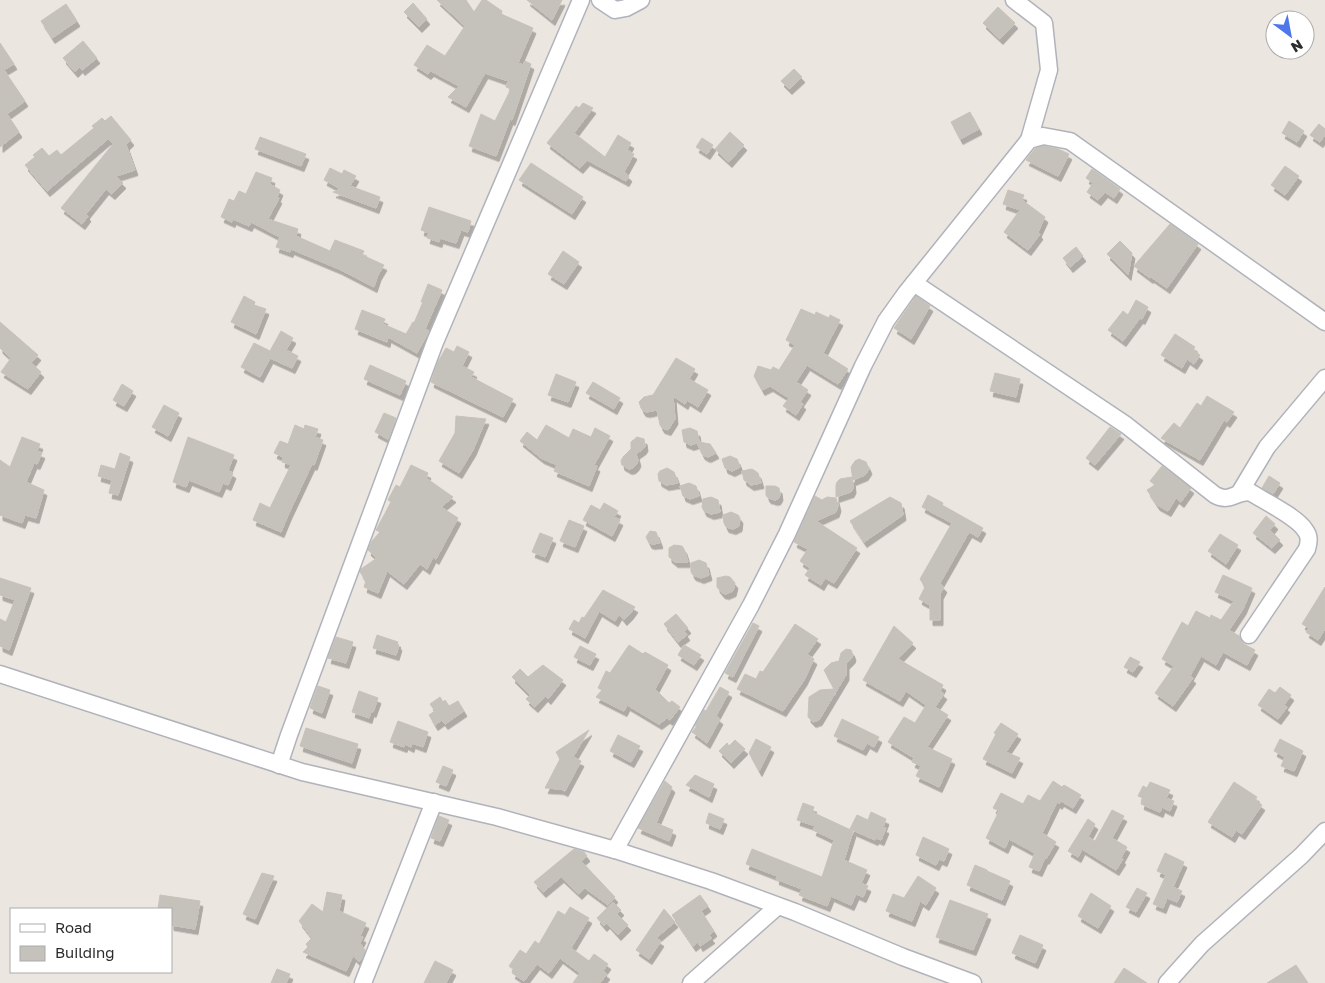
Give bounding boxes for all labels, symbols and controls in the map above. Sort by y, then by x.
north arrow [1265,10,1315,60]
text: N [1288,36,1306,56]
legend [10,908,172,973]
text: Road [55,918,92,936]
text: Building [55,943,115,961]

